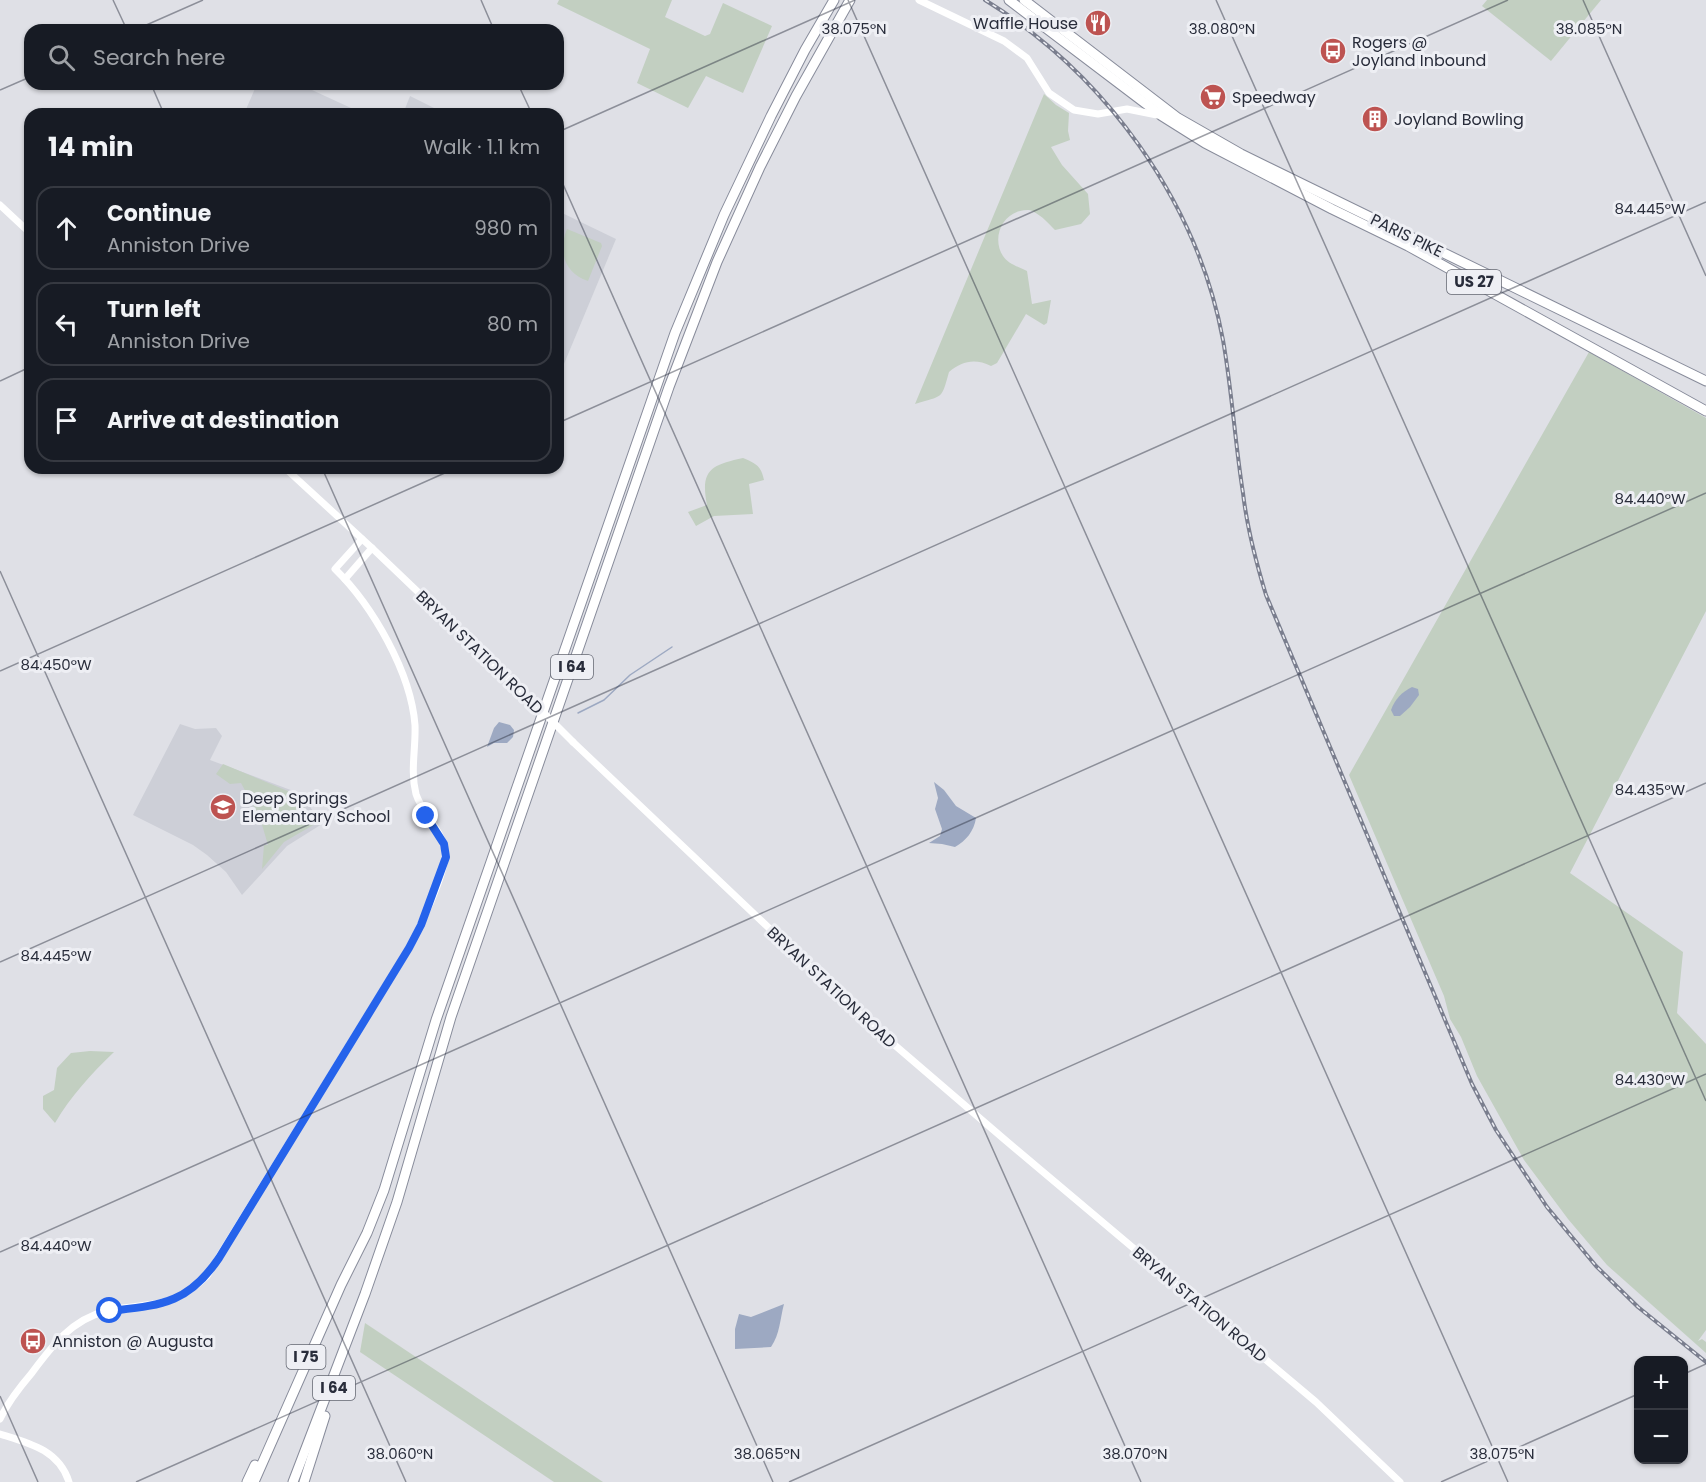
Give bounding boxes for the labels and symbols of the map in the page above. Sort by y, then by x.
restaurant icon: Waffle House [1083,8,1113,38]
place label: Waffle House [973,12,1078,35]
text: 38.075°N [821,18,887,39]
text: 38.080°N [1189,18,1255,39]
text: 38.085°N [1556,18,1622,39]
place label: Rogers @ Joyland Inbound [1352,31,1486,72]
bus stop icon: Rogers @ Joyland Inbound [1318,36,1348,66]
supermarket icon: Speedway [1198,82,1228,112]
place label: Speedway [1232,86,1316,109]
building icon: Joyland Bowling [1360,104,1390,134]
place label: Joyland Bowling [1394,108,1524,131]
text: 84.445°W [1614,198,1686,219]
street label: PARIS PIKE [1367,208,1447,263]
road number: US 27 [1447,270,1501,294]
text: 84.440°W [1614,488,1686,509]
street label: BRYAN STATION ROAD [411,585,548,719]
text: 84.450°W [20,654,92,675]
road number: I 64 [551,655,593,679]
text: 84.435°W [1615,779,1686,800]
place label: Deep Springs Elementary School [242,787,390,828]
school or university icon: Deep Springs Elementary School [208,792,238,822]
route end [412,802,438,828]
street label: BRYAN STATION ROAD [762,921,901,1053]
text: 84.445°W [20,945,92,966]
text: 84.430°W [1615,1069,1686,1090]
text: 84.440°W [20,1235,92,1256]
street label: BRYAN STATION ROAD [1128,1241,1272,1368]
route start [96,1297,122,1323]
bus stop icon: Anniston @ Augusta [18,1326,48,1356]
place label: Anniston @ Augusta [52,1330,214,1353]
road number: I 75 [286,1345,326,1369]
road number: I 64 [313,1376,355,1400]
text: 38.060°N [367,1443,433,1464]
text: 38.065°N [734,1443,800,1464]
text: 38.070°N [1102,1443,1168,1464]
text: 38.075°N [1469,1443,1535,1464]

